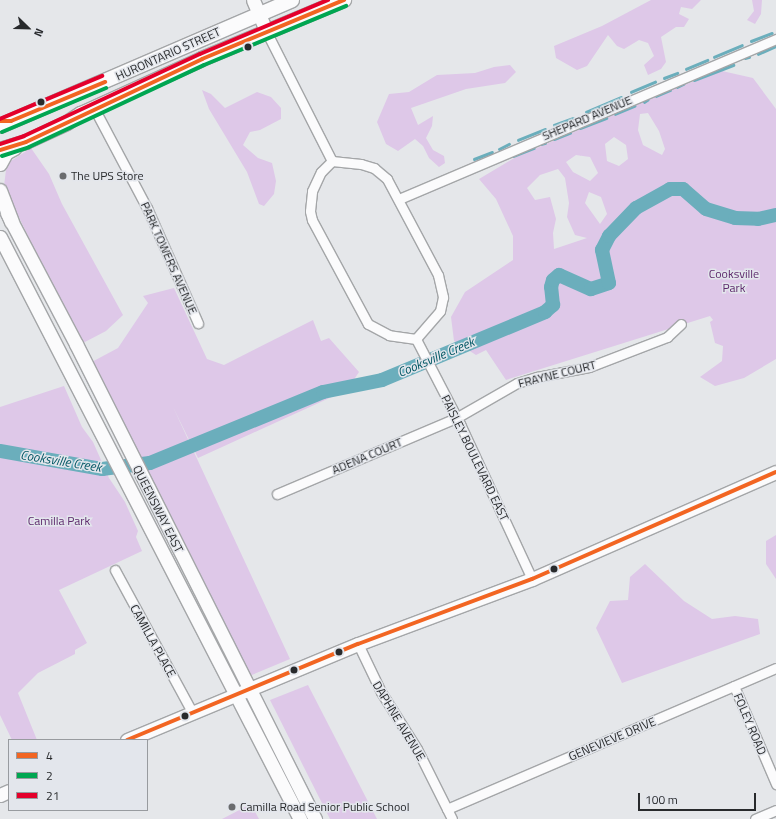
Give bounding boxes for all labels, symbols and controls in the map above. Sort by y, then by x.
north arrow [8,8,48,48]
street label: HURONTARIO STREET [114,24,222,84]
text: N [30,26,48,39]
unlabelled marker [243,42,253,52]
street label: SHEPARD AVENUE [540,93,634,143]
unlabelled marker [36,97,46,107]
place label: The UPS Store [71,169,143,183]
marker: The UPS Store [58,171,68,181]
street label: PARK TOWERS AVENUE [138,200,200,316]
park label: Cooksville Park [709,267,759,295]
water label: Cooksville Creek [395,334,477,380]
street label: FRAYNE COURT [517,357,597,391]
street label: PAISLEY BOULEVARD EAST [438,393,512,523]
street label: ADENA COURT [330,435,404,477]
water label: Cooksville Creek [19,447,103,475]
street label: QUEENSWAY EAST [130,463,186,555]
park label: Camilla Park [28,514,90,528]
unlabelled marker [549,564,559,574]
street label: CAMILLA PLACE [127,602,179,680]
unlabelled marker [334,647,344,657]
unlabelled marker [289,665,299,675]
street label: DAPHNE AVENUE [370,679,428,763]
street label: FOLEY ROAD [731,691,769,757]
unlabelled marker [180,711,190,721]
street label: GENEVIEVE DRIVE [566,714,658,764]
legend [8,739,148,811]
text: 4 [46,746,53,765]
text: 2 [46,766,53,785]
scale bar [640,785,758,811]
text: 21 [46,786,59,805]
text: 100 m [645,790,678,809]
place label: Camilla Road Senior Public School [240,800,409,814]
marker: Camilla Road Senior Public School [227,802,237,812]

